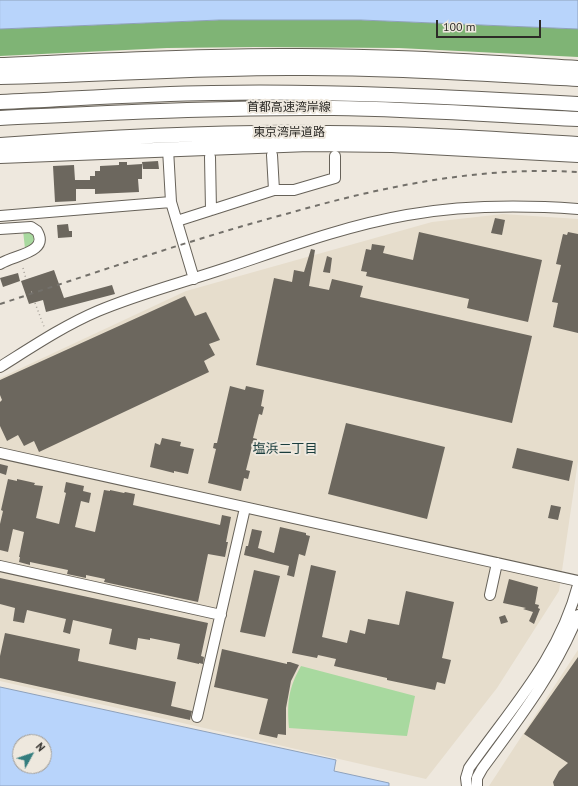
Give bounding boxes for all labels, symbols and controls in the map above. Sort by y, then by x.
scale bar [438,12,543,38]
text: 100 m [443,19,476,34]
street label: 首都高速湾岸線 [247,101,331,115]
street label: 東京湾岸道路 [253,126,325,140]
district label: 塩浜二丁目 [253,441,317,457]
north arrow [12,734,52,774]
text: N [33,740,48,754]

